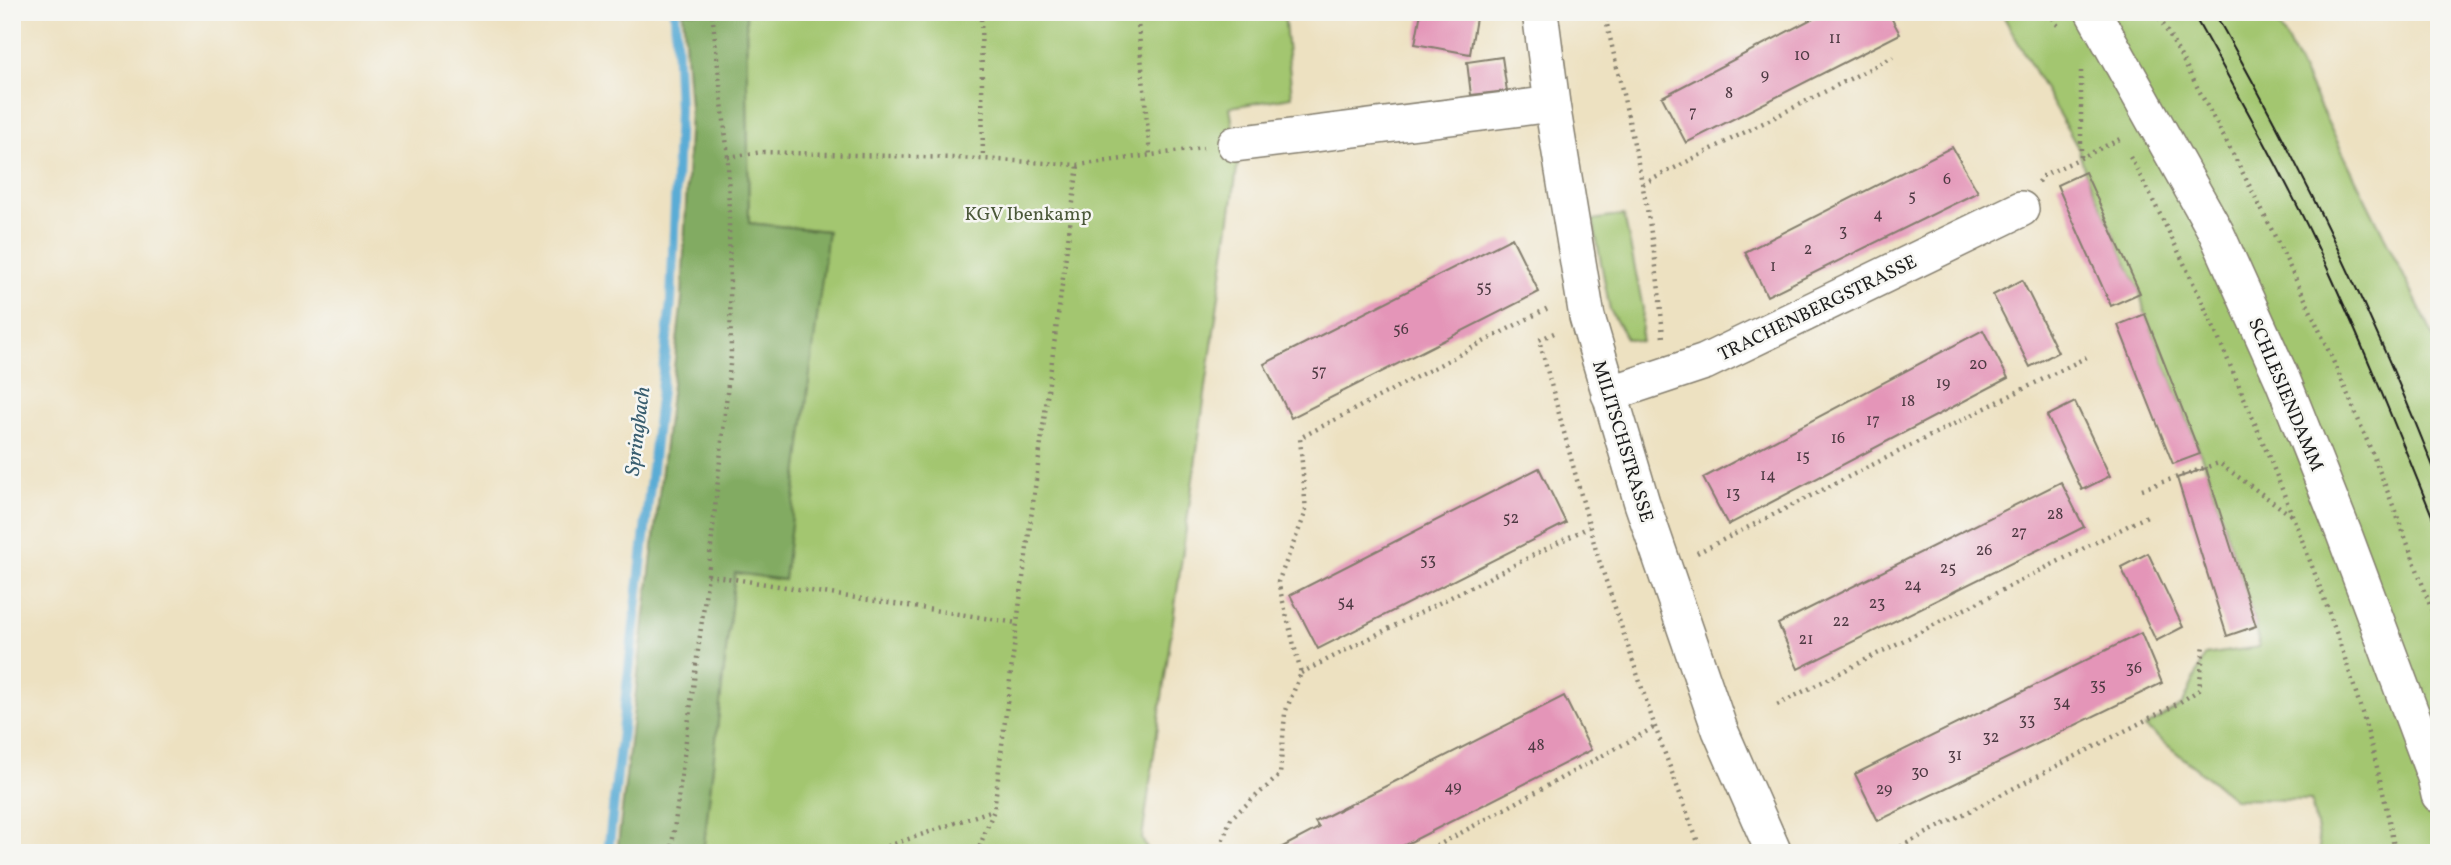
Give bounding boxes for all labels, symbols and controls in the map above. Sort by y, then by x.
house number: 11 [1829,28,1841,50]
house number: 10 [1794,45,1810,67]
house number: 9 [1761,65,1769,87]
house number: 8 [1725,83,1733,105]
house number: 7 [1689,102,1697,124]
house number: 6 [1943,169,1951,191]
house number: 5 [1908,186,1916,208]
park label: KGV Ibenkamp [964,202,1092,228]
house number: 4 [1873,204,1883,226]
house number: 3 [1839,221,1847,243]
house number: 2 [1804,239,1812,261]
street label: TRACHENBERGSTRASSE [1714,249,1922,368]
house number: 1 [1770,256,1776,278]
house number: 55 [1476,277,1492,299]
street label: SCHLESIENDAMM [2241,314,2329,476]
house number: 56 [1393,319,1409,341]
house number: 20 [1969,354,1987,376]
street label: MILITSCHSTRASSE [1585,357,1659,526]
house number: 57 [1311,361,1327,383]
house number: 19 [1936,373,1950,395]
water label: Springbach [619,385,658,478]
house number: 18 [1901,391,1915,413]
house number: 17 [1866,410,1880,432]
house number: 16 [1831,428,1845,450]
house number: 15 [1796,446,1810,468]
house number: 14 [1760,465,1776,487]
house number: 13 [1726,483,1740,505]
house number: 28 [2047,504,2063,526]
house number: 52 [1503,508,1519,530]
house number: 27 [2011,522,2027,544]
house number: 26 [1976,540,1992,562]
house number: 53 [1420,550,1436,572]
house number: 25 [1940,558,1956,580]
house number: 24 [1904,575,1922,597]
house number: 54 [1337,592,1355,614]
house number: 23 [1869,593,1885,615]
house number: 22 [1832,611,1850,633]
house number: 21 [1799,629,1813,651]
house number: 36 [2126,658,2142,680]
house number: 35 [2090,675,2106,697]
house number: 34 [2053,692,2071,714]
house number: 33 [2019,710,2035,732]
house number: 32 [1983,727,1999,749]
house number: 48 [1527,735,1545,757]
house number: 31 [1948,745,1962,767]
house number: 30 [1911,762,1929,784]
house number: 49 [1444,777,1462,799]
house number: 29 [1876,779,1892,801]

